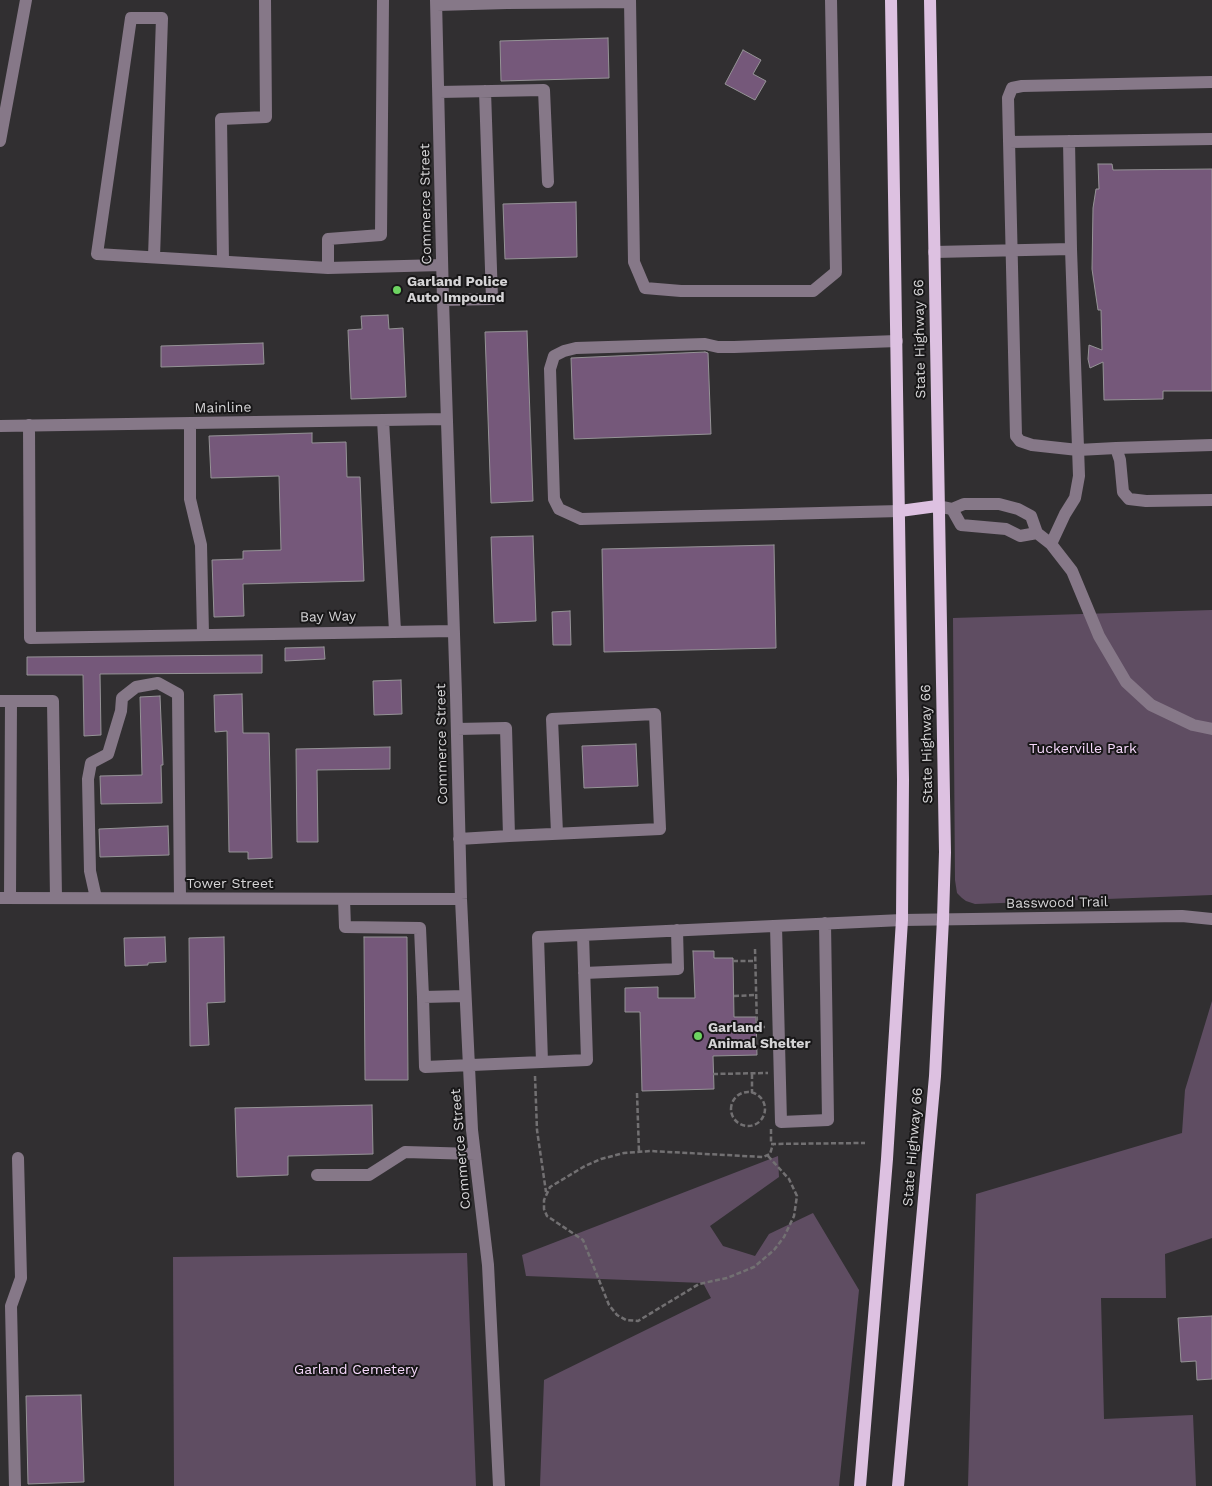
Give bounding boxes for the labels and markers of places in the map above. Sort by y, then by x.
place label: Garland Police Auto Impound [407,274,508,306]
marker: Garland Police Auto Impound [391,284,403,296]
place label: Garland Animal Shelter [708,1020,810,1052]
marker: Garland Animal Shelter [692,1030,704,1042]

